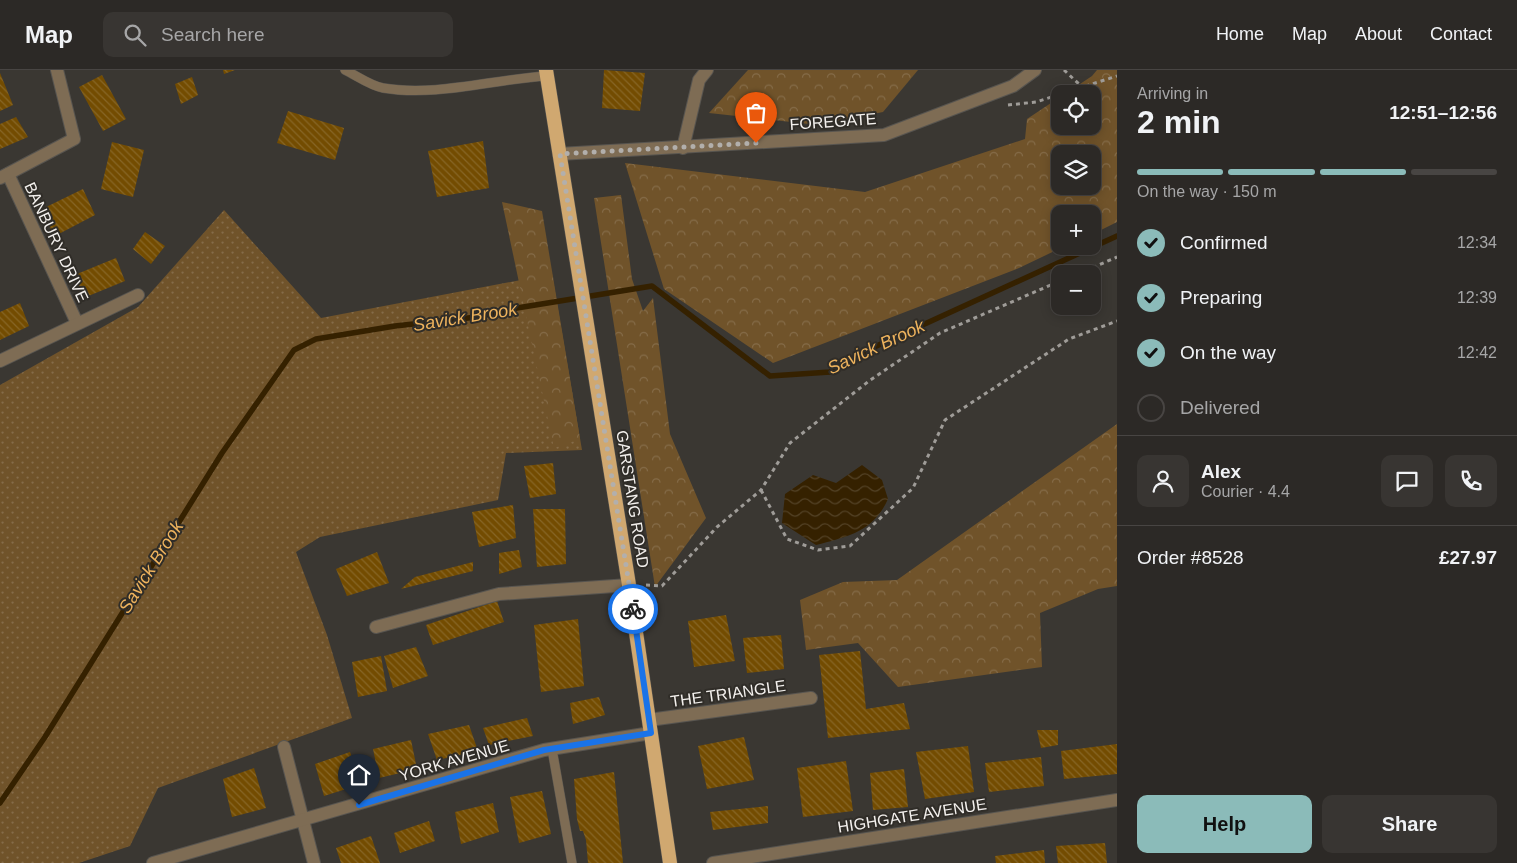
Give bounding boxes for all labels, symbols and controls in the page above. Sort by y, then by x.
search box [103,12,453,57]
text: Map [25,21,73,48]
icon: search [121,21,149,49]
text: Search here [161,24,265,45]
text: Home [1216,24,1264,44]
text: Map [1292,24,1327,44]
text: About [1355,24,1402,44]
text: Contact [1430,24,1492,44]
map controls [1051,85,1101,315]
button: locate [1051,85,1101,135]
text: Arriving in [1137,85,1208,102]
pin [735,92,777,143]
icon: bag [742,99,770,127]
text: 12:51–12:56 [1389,102,1497,123]
text: 2 min [1137,104,1221,140]
street label: FOREGATE [789,110,877,133]
button: layers [1051,145,1101,195]
street label: BANBURY DRIVE [21,180,92,305]
text: On the way · 150 m [1137,183,1277,200]
button: + [1051,205,1101,255]
icon: check [1137,229,1165,257]
text: Confirmed [1180,232,1268,253]
text: 12:34 [1457,234,1497,251]
button: − [1051,265,1101,315]
icon: check [1137,284,1165,312]
text: Preparing [1180,287,1262,308]
text: 12:39 [1457,289,1497,306]
water label: Savick Brook [412,299,519,335]
water label: Savick Brook [824,315,929,378]
icon: check [1137,339,1165,367]
text: On the way [1180,342,1276,363]
text: 12:42 [1457,344,1497,361]
text: Delivered [1180,397,1260,418]
street label: GARSTANG ROAD [613,429,652,569]
button: person [1137,455,1189,507]
button: chat [1381,455,1433,507]
button: phone [1445,455,1497,507]
text: Alex [1201,461,1241,482]
text: Courier · 4.4 [1201,483,1290,500]
water label: Savick Brook [115,516,188,617]
text: Order #8528 [1137,547,1244,568]
text: £27.97 [1439,547,1497,568]
courier [608,584,658,634]
icon: bike [619,595,647,623]
street label: THE TRIANGLE [669,677,787,710]
street label: YORK AVENUE [397,737,511,784]
pin [338,754,380,805]
icon: home [345,761,373,789]
street label: HIGHGATE AVENUE [836,795,988,836]
button: Help [1137,795,1312,853]
button: Share [1322,795,1497,853]

